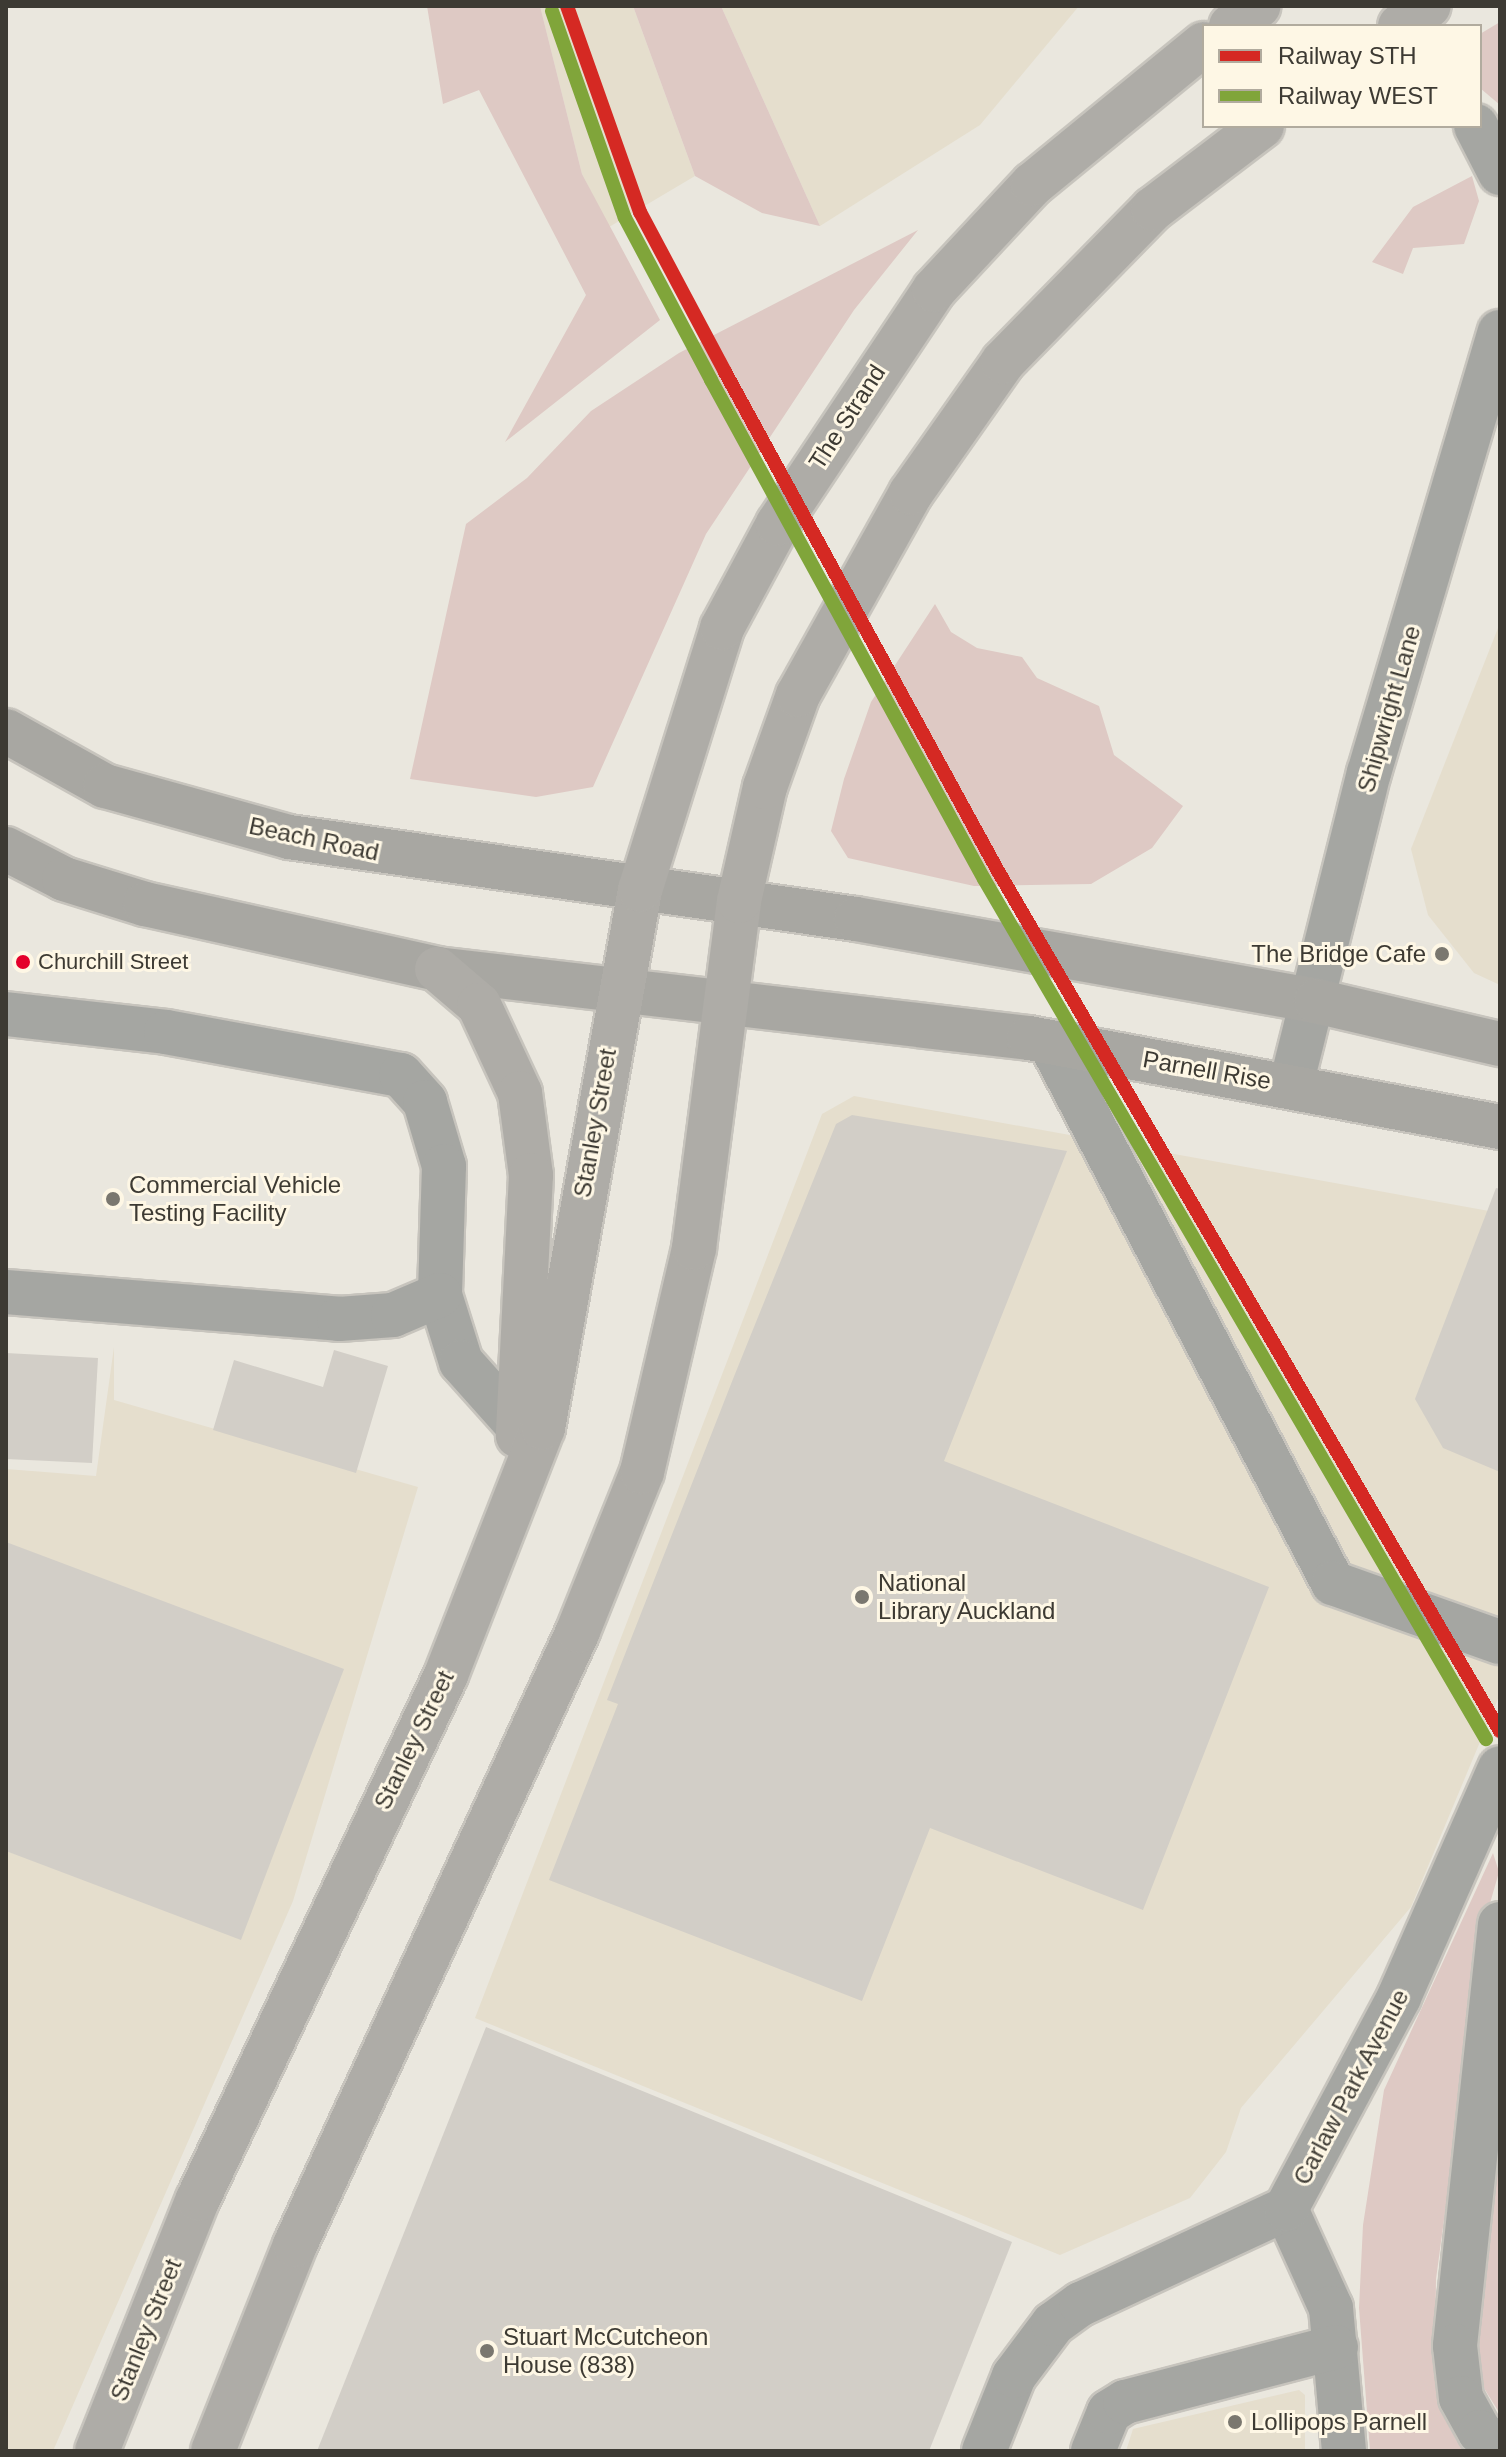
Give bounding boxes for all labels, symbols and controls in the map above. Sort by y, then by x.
legend [1202,24,1482,128]
text: Railway STH [1278,42,1417,69]
text: Railway WEST [1278,82,1438,109]
street label: The Strand [803,359,891,475]
street label: Shipwright Lane [1351,622,1427,796]
street label: Beach Road [246,811,382,867]
place label: The Bridge Cafe [1251,940,1426,968]
marker: The Bridge Cafe [1433,945,1451,963]
place label: Churchill Street [38,949,188,975]
marker: Churchill Street [15,954,31,970]
street label: Parnell Rise [1141,1045,1273,1095]
street label: Stanley Street [568,1046,622,1200]
place label: Commercial Vehicle Testing Facility [129,1171,341,1227]
marker: Commercial Vehicle Testing Facility [104,1190,122,1208]
place label: National Library Auckland [878,1569,1057,1625]
marker: National Library Auckland [853,1588,871,1606]
street label: Stanley Street [368,1666,460,1814]
street label: Carlaw Park Avenue [1287,1984,1415,2190]
street label: Stanley Street [104,2255,188,2405]
place label: Stuart McCutcheon House (838) [503,2323,708,2379]
marker: Stuart McCutcheon House (838) [478,2342,496,2360]
place label: Lollipops Parnell [1251,2408,1427,2436]
marker: Lollipops Parnell [1226,2413,1244,2431]

